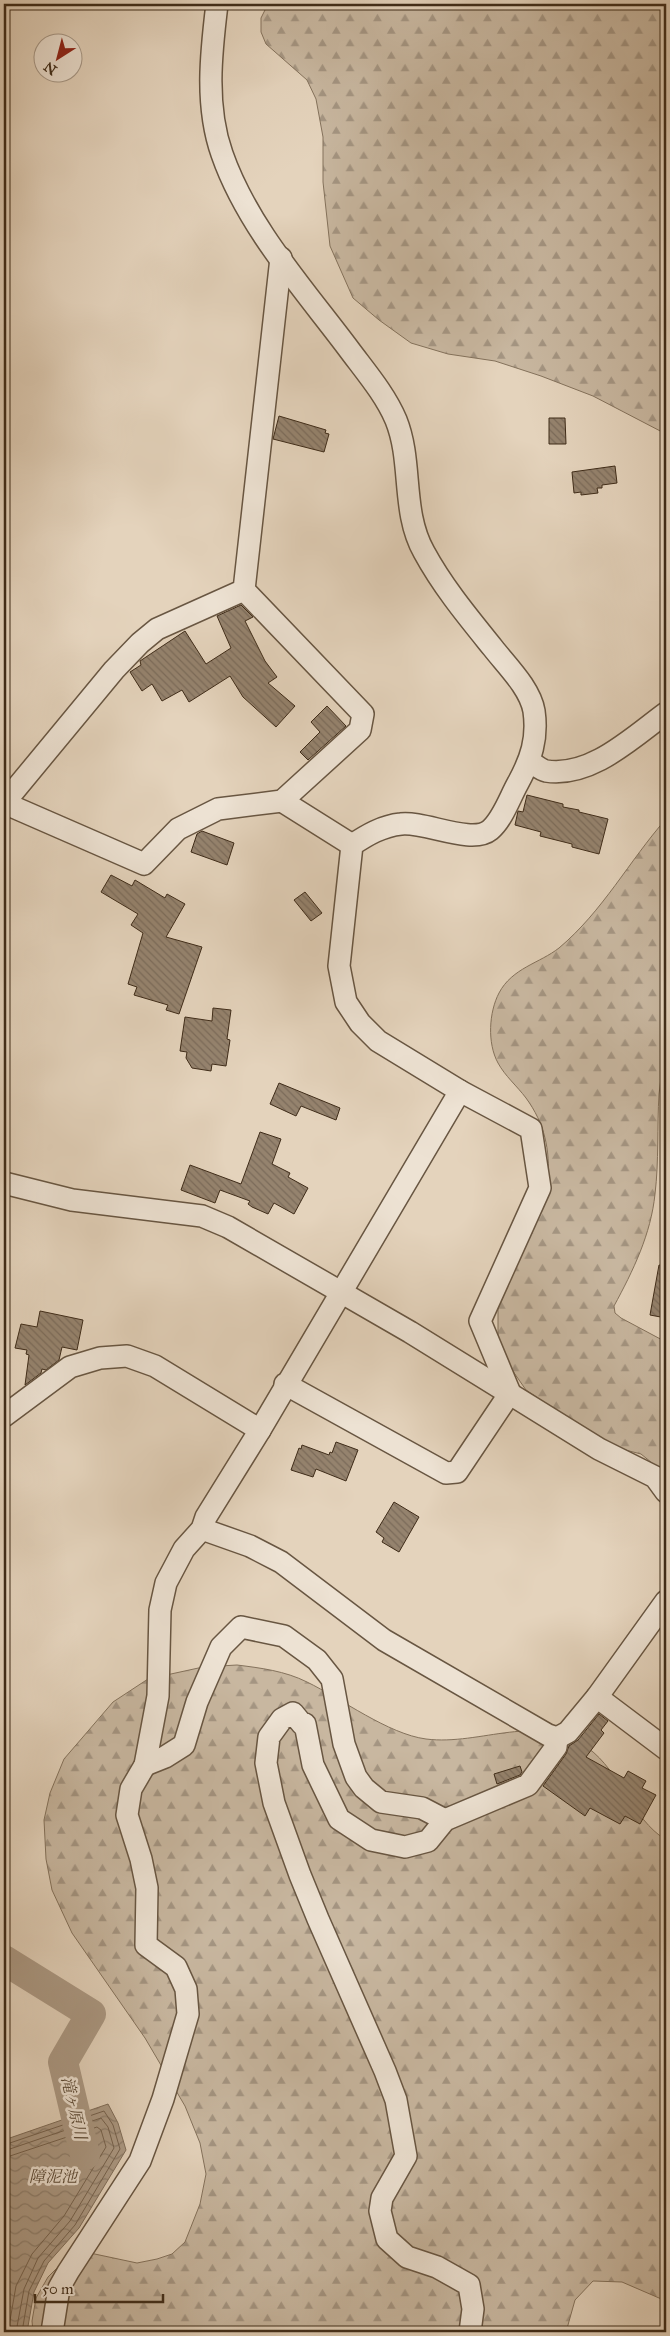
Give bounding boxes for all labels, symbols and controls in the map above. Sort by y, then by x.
north arrow [32,32,82,82]
text: N [41,58,60,78]
water label: 滝ヶ原川 [58,2075,91,2143]
water label: 障泥池 [29,2167,79,2186]
scale bar [35,2271,162,2303]
text: 50 m [42,2280,74,2298]

